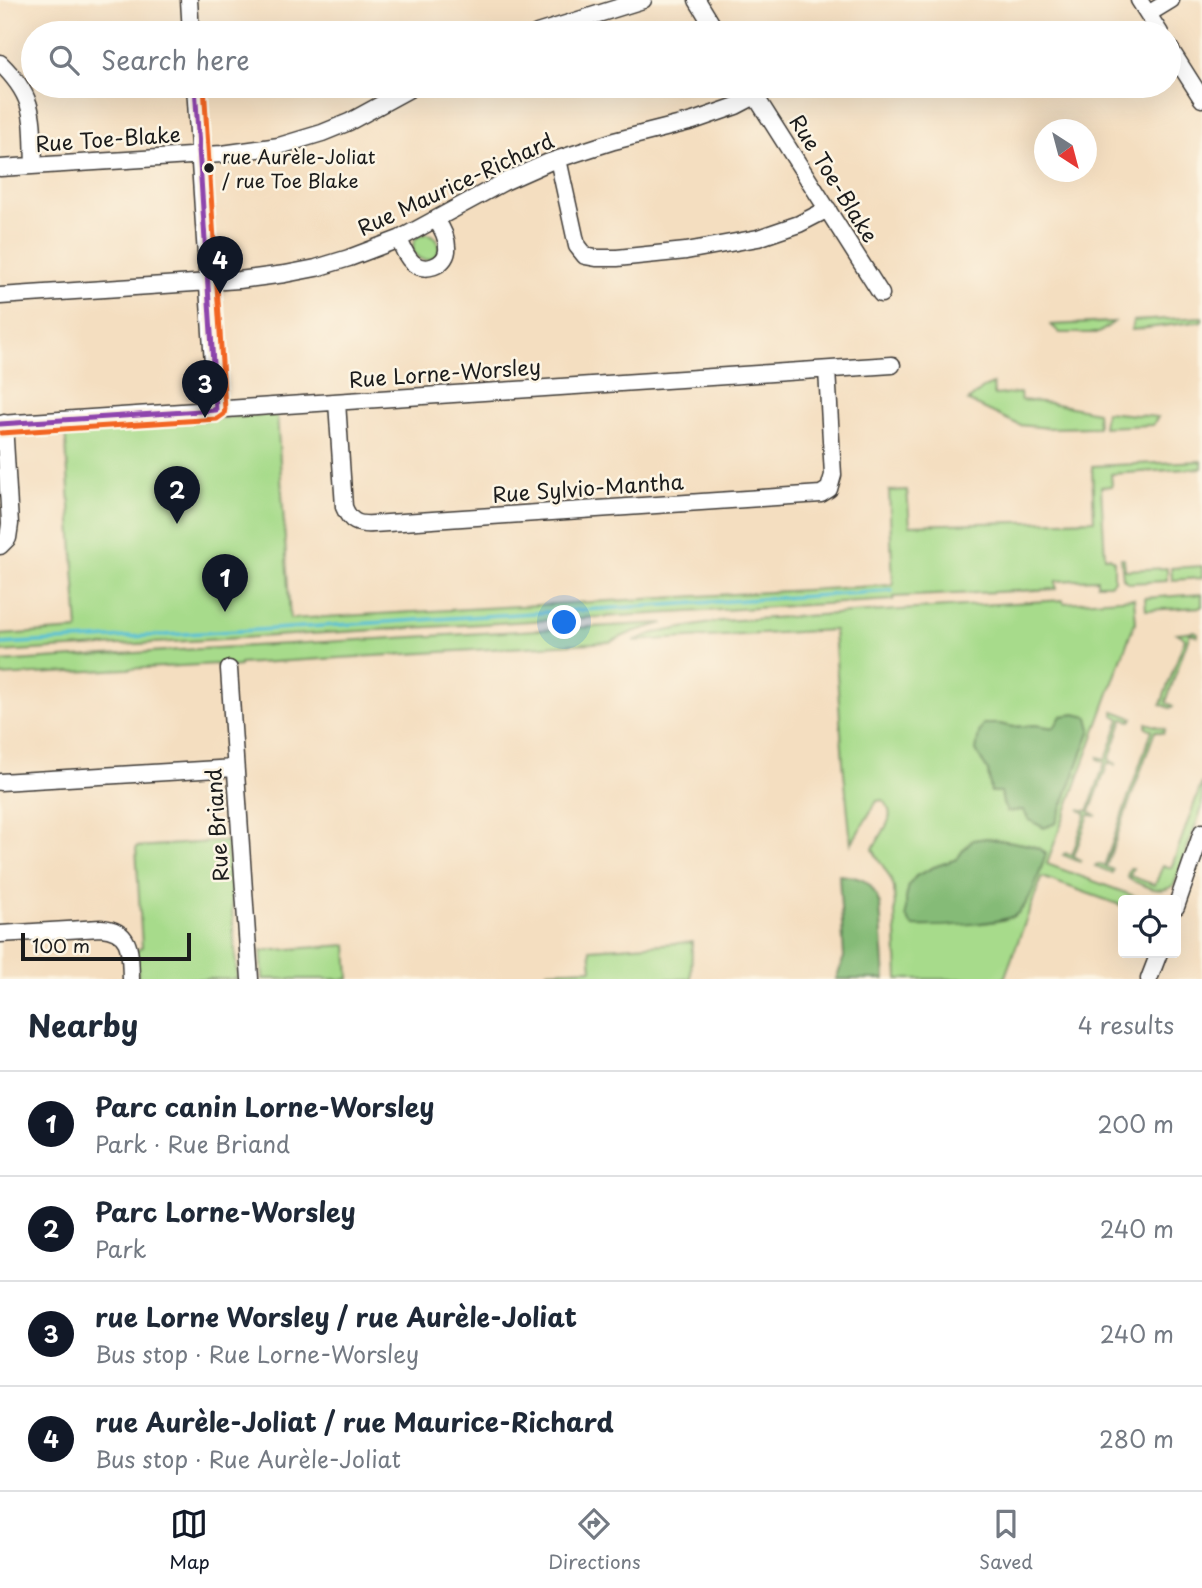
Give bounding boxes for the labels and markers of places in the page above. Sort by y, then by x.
place label: rue Aurèle-Joliat / rue Toe Blake [222,142,376,194]
marker: rue Aurèle-Joliat / rue Toe Blake [202,161,216,175]
pin: 4 [197,236,243,294]
pin: 3 [182,360,228,418]
pin: 2 [154,466,200,524]
pin: 1 [202,554,248,612]

